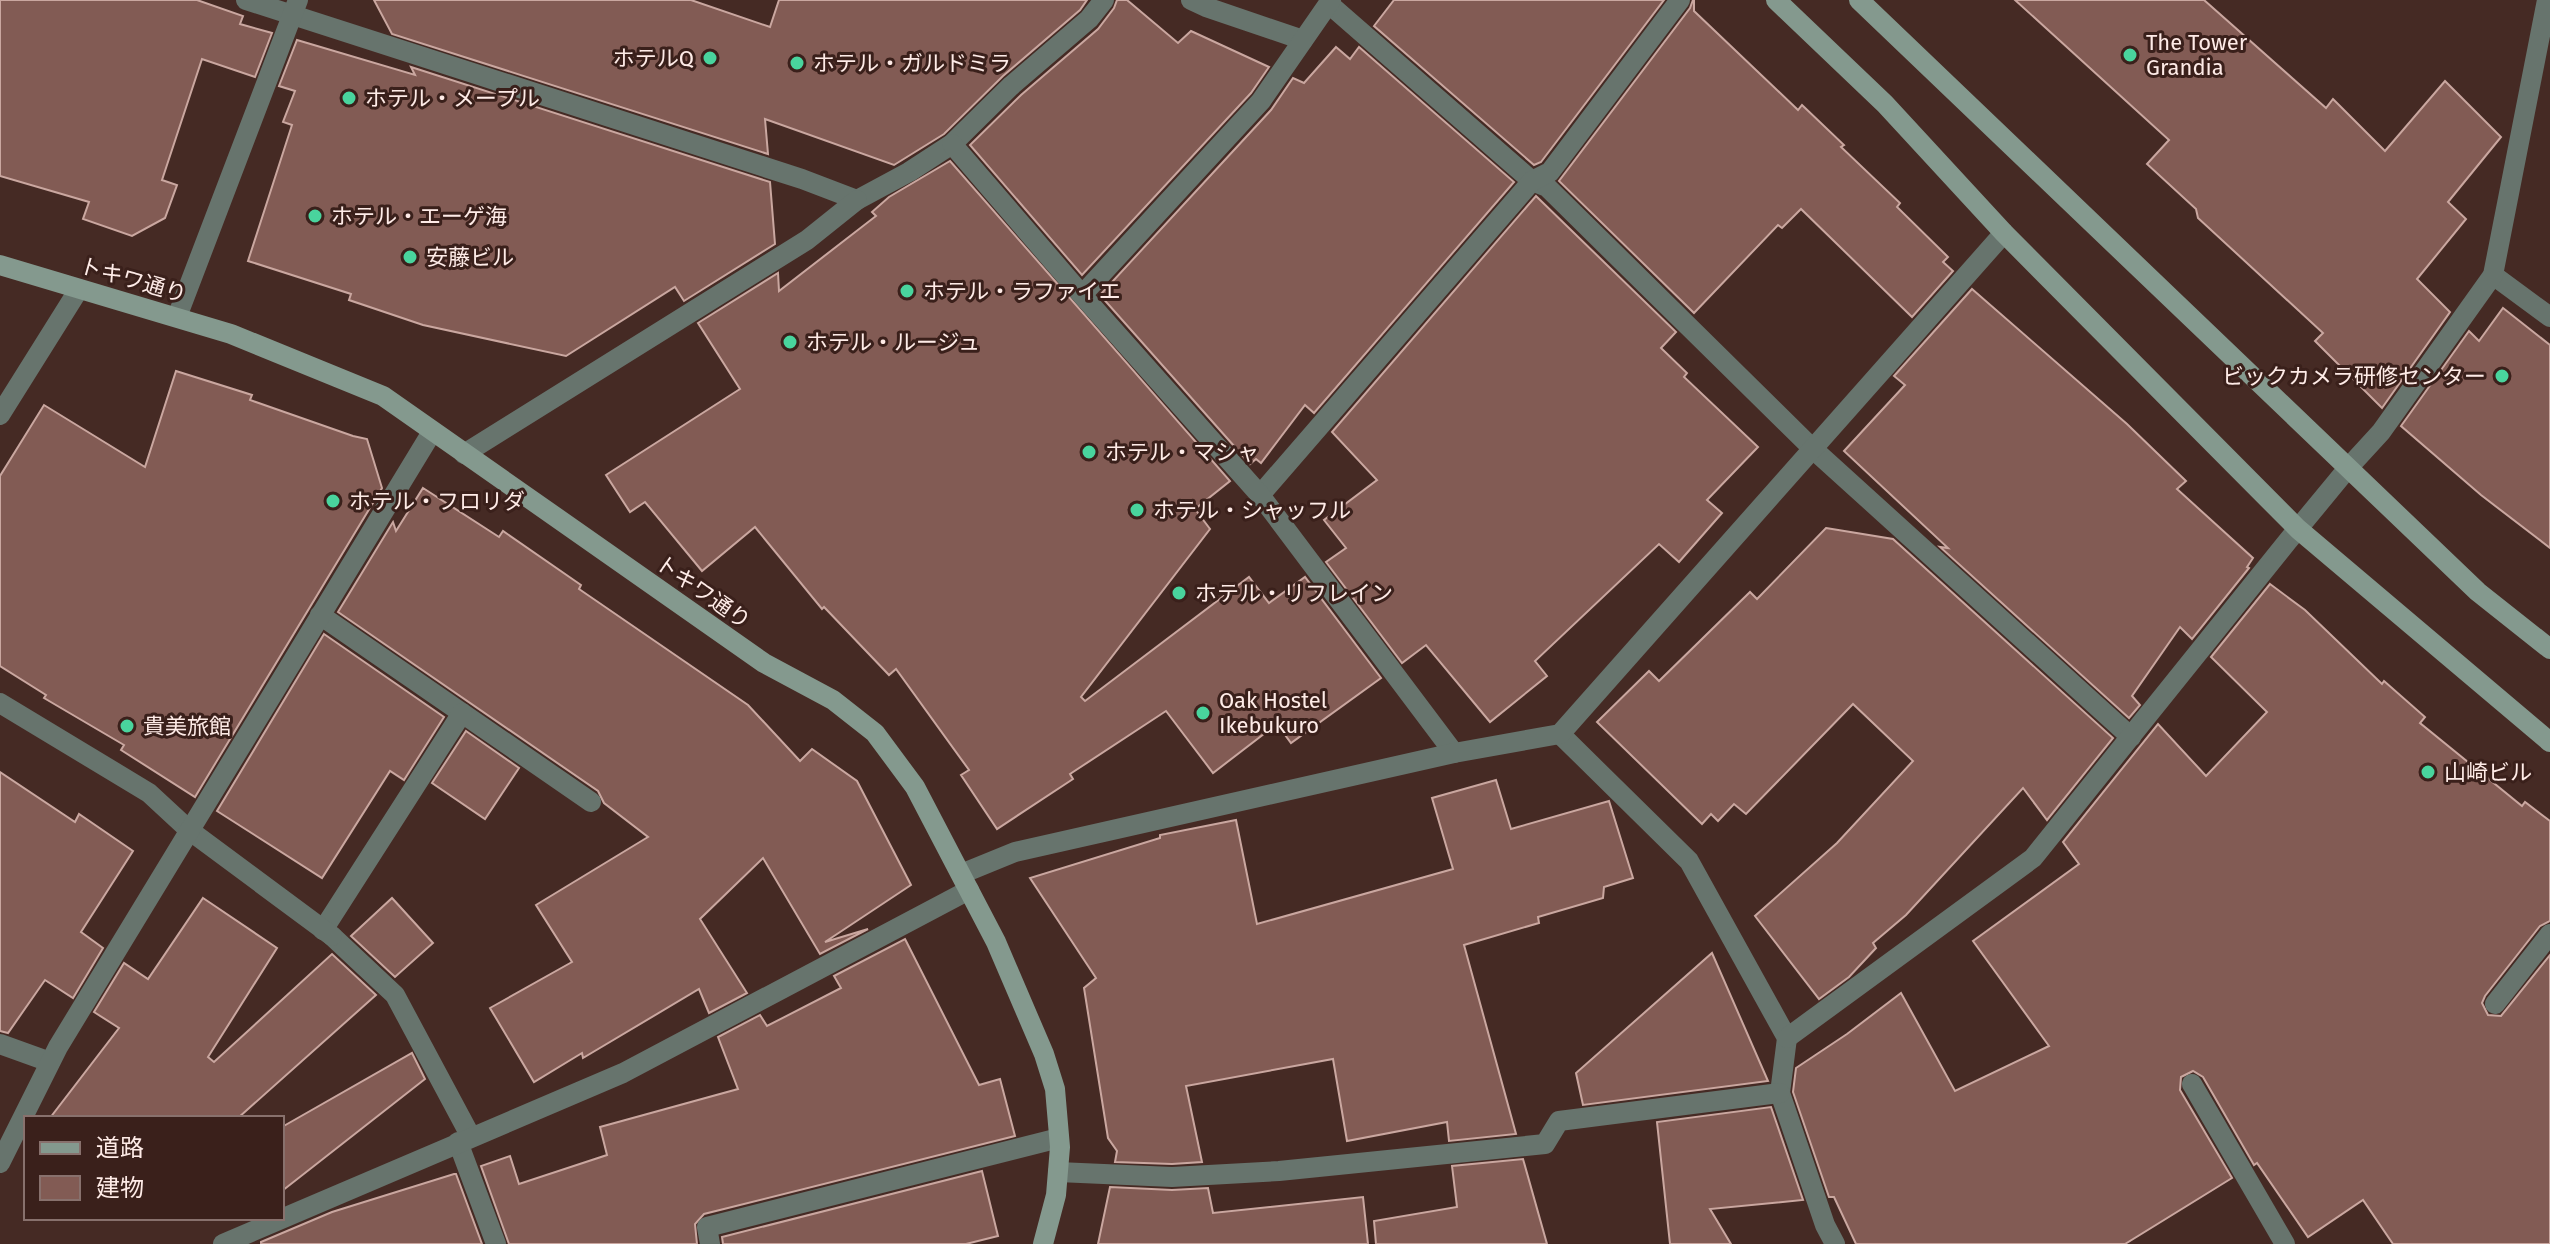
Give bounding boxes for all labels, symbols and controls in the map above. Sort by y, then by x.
place label: The Tower Grandia [2146,29,2248,81]
place label: ホテルQ [613,45,694,72]
marker: The Tower Grandia [2121,46,2139,64]
marker: ホテルQ [701,49,719,67]
place label: ホテル・ガルドミラ [813,50,1011,77]
marker: ホテル・ガルドミラ [788,54,806,72]
place label: ホテル・メープル [365,85,540,112]
marker: ホテル・メープル [340,89,358,107]
place label: ホテル・エーゲ海 [331,203,507,230]
marker: ホテル・エーゲ海 [306,207,324,225]
place label: 安藤ビル [426,244,514,271]
marker: 安藤ビル [401,248,419,266]
street label: トキワ通り [76,252,190,308]
place label: ホテル・ラファイエ [923,278,1121,305]
marker: ホテル・ラファイエ [898,282,916,300]
place label: ホテル・ルージュ [806,329,980,356]
marker: ホテル・ルージュ [781,333,799,351]
place label: ビックカメラ研修センター [2222,363,2486,390]
marker: ビックカメラ研修センター [2493,367,2511,385]
place label: ホテル・マシャ [1105,439,1259,466]
marker: ホテル・マシャ [1080,443,1098,461]
place label: ホテル・フロリダ [349,488,525,515]
marker: ホテル・フロリダ [324,492,342,510]
place label: ホテル・シャッフル [1153,497,1351,524]
marker: ホテル・シャッフル [1128,501,1146,519]
street label: トキワ通り [650,549,756,635]
place label: ホテル・リフレイン [1195,580,1393,607]
marker: ホテル・リフレイン [1170,584,1188,602]
place label: Oak Hostel Ikebukuro [1219,687,1327,739]
marker: Oak Hostel Ikebukuro [1194,704,1212,722]
place label: 貴美旅館 [143,713,231,740]
marker: 貴美旅館 [118,717,136,735]
place label: 山崎ビル [2444,759,2532,786]
marker: 山崎ビル [2419,763,2437,781]
legend [24,1116,284,1220]
text: 道路 [96,1134,144,1162]
text: 建物 [96,1174,144,1202]

